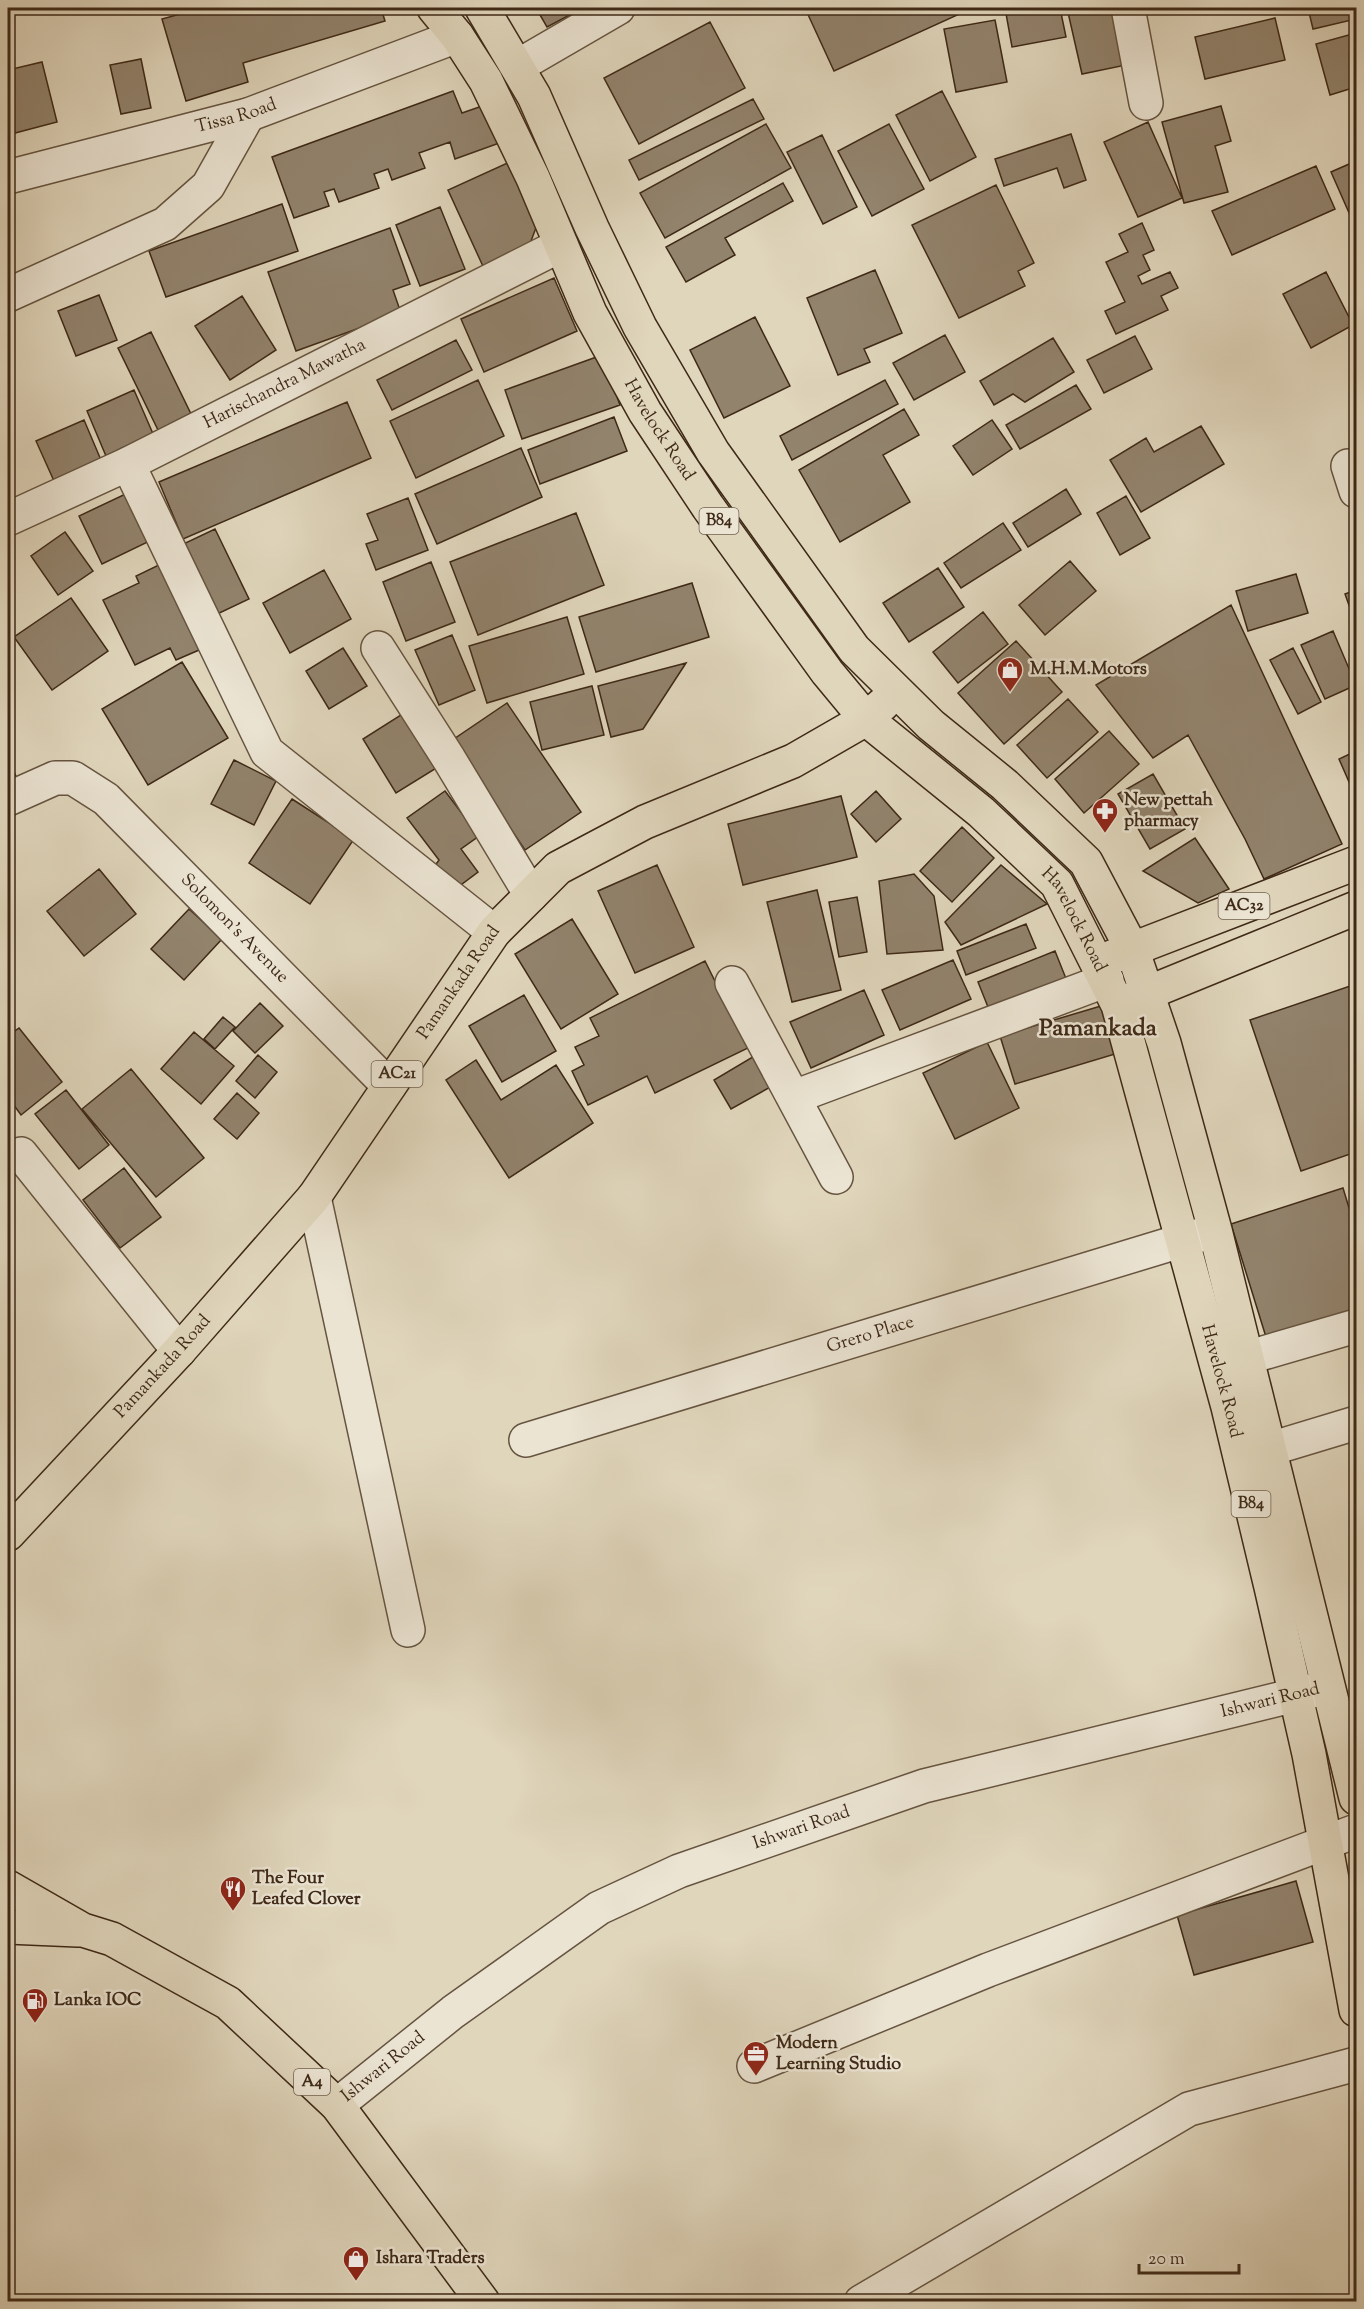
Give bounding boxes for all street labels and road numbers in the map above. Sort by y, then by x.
street label: Tissa Road [193,92,281,141]
street label: Harischandra Mawatha [199,333,371,437]
street label: Havelock Road [616,375,701,487]
road number: B84 [700,508,738,534]
street label: Havelock Road [1035,862,1113,977]
street label: Solomon's Avenue [174,868,294,990]
road number: AC32 [1218,893,1270,919]
street label: Pamankada Road [411,921,507,1045]
road number: AC21 [372,1061,422,1087]
street label: Pamankada Road [109,1309,218,1425]
street label: Grero Place [824,1310,917,1361]
street label: Havelock Road [1193,1322,1248,1441]
road number: B84 [1232,1491,1270,1517]
street label: Ishwari Road [1218,1676,1323,1726]
street label: Ishwari Road [750,1800,854,1857]
street label: Ishwari Road [336,2026,431,2109]
road number: A4 [294,2069,330,2095]

